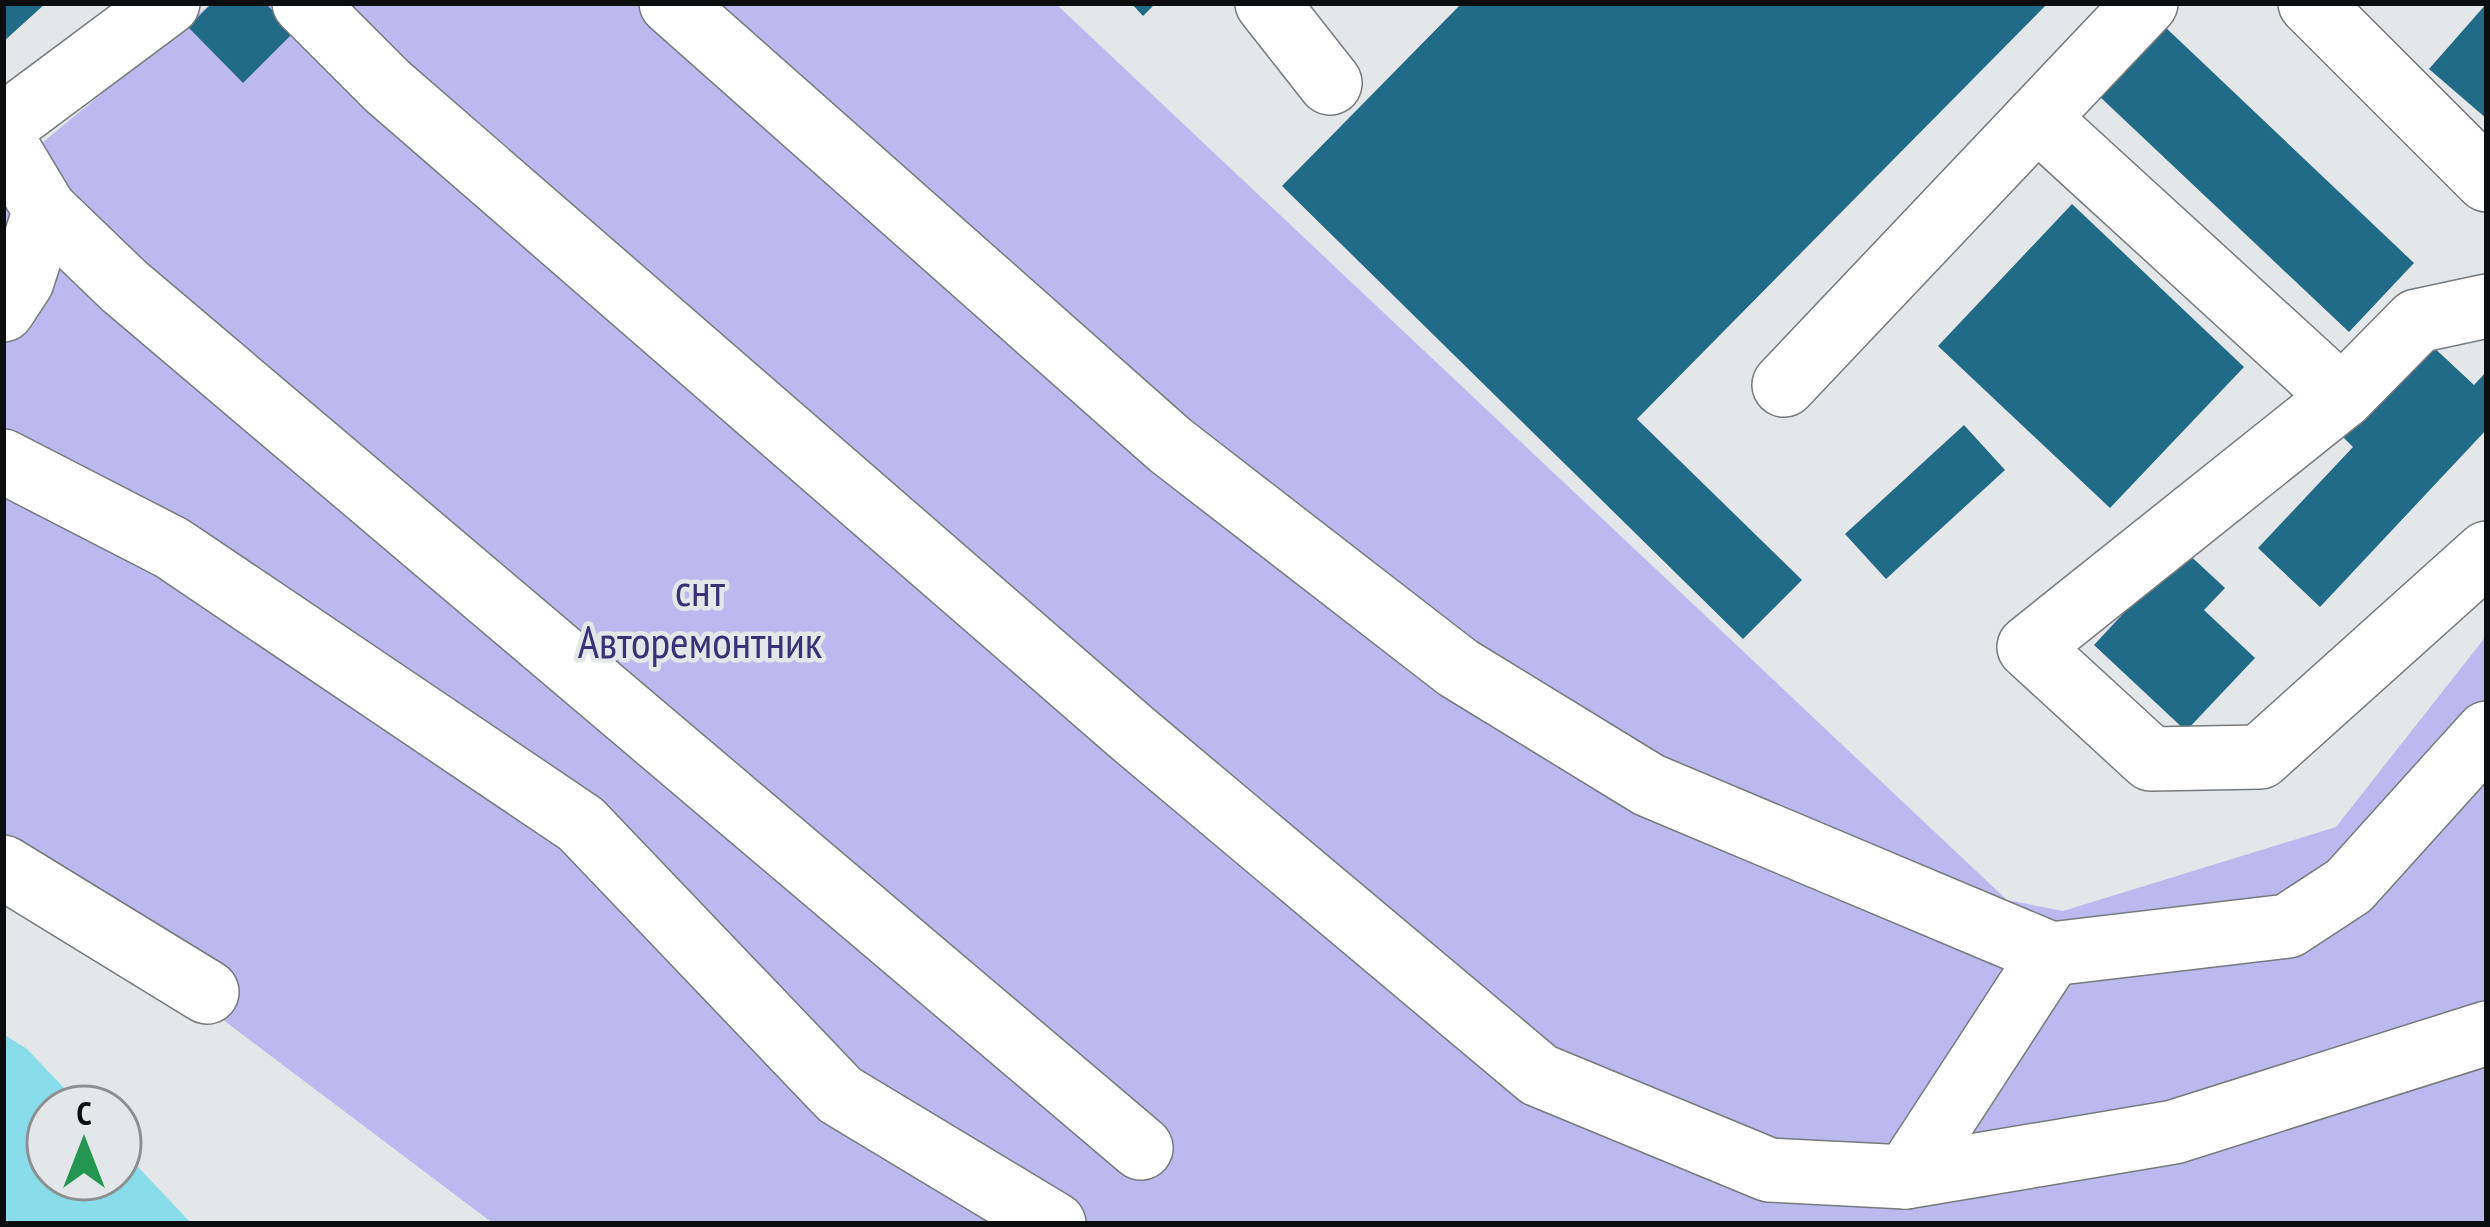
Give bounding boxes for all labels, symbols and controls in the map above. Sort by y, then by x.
park label: снт Авторемонтник [578,560,823,670]
north arrow [24,1083,144,1203]
text: С [76,1091,92,1134]

